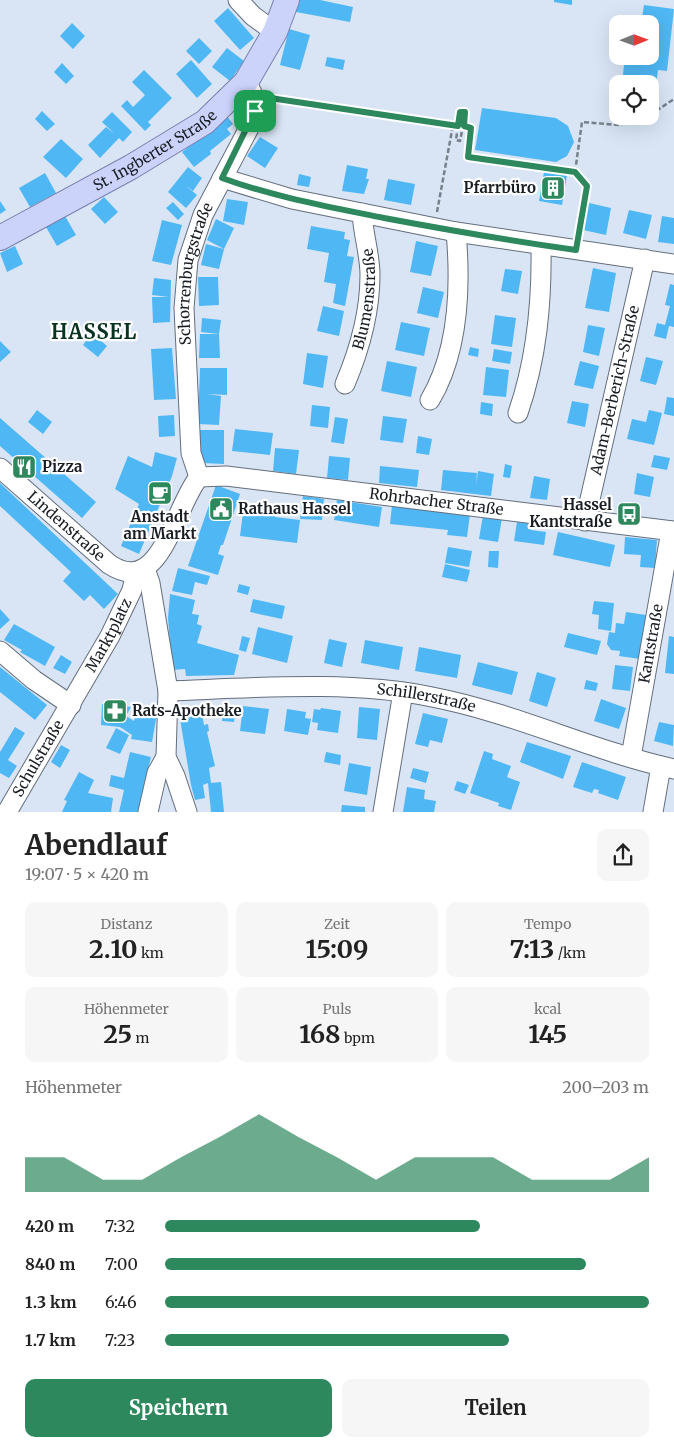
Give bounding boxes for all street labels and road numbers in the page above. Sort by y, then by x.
street label: St. Ingberter Straße [90,106,221,195]
street label: Schorrenburgstraße [174,199,217,346]
street label: Blumenstraße [348,247,379,352]
street label: Adam-Berberich-Straße [586,303,643,478]
street label: Rohrbacher Straße [368,484,505,519]
street label: Lindenstraße [24,487,109,565]
street label: Marktplatz [81,595,136,675]
street label: Kantstraße [634,602,667,685]
street label: Schillerstraße [376,679,478,716]
street label: Schulstraße [8,716,68,800]

